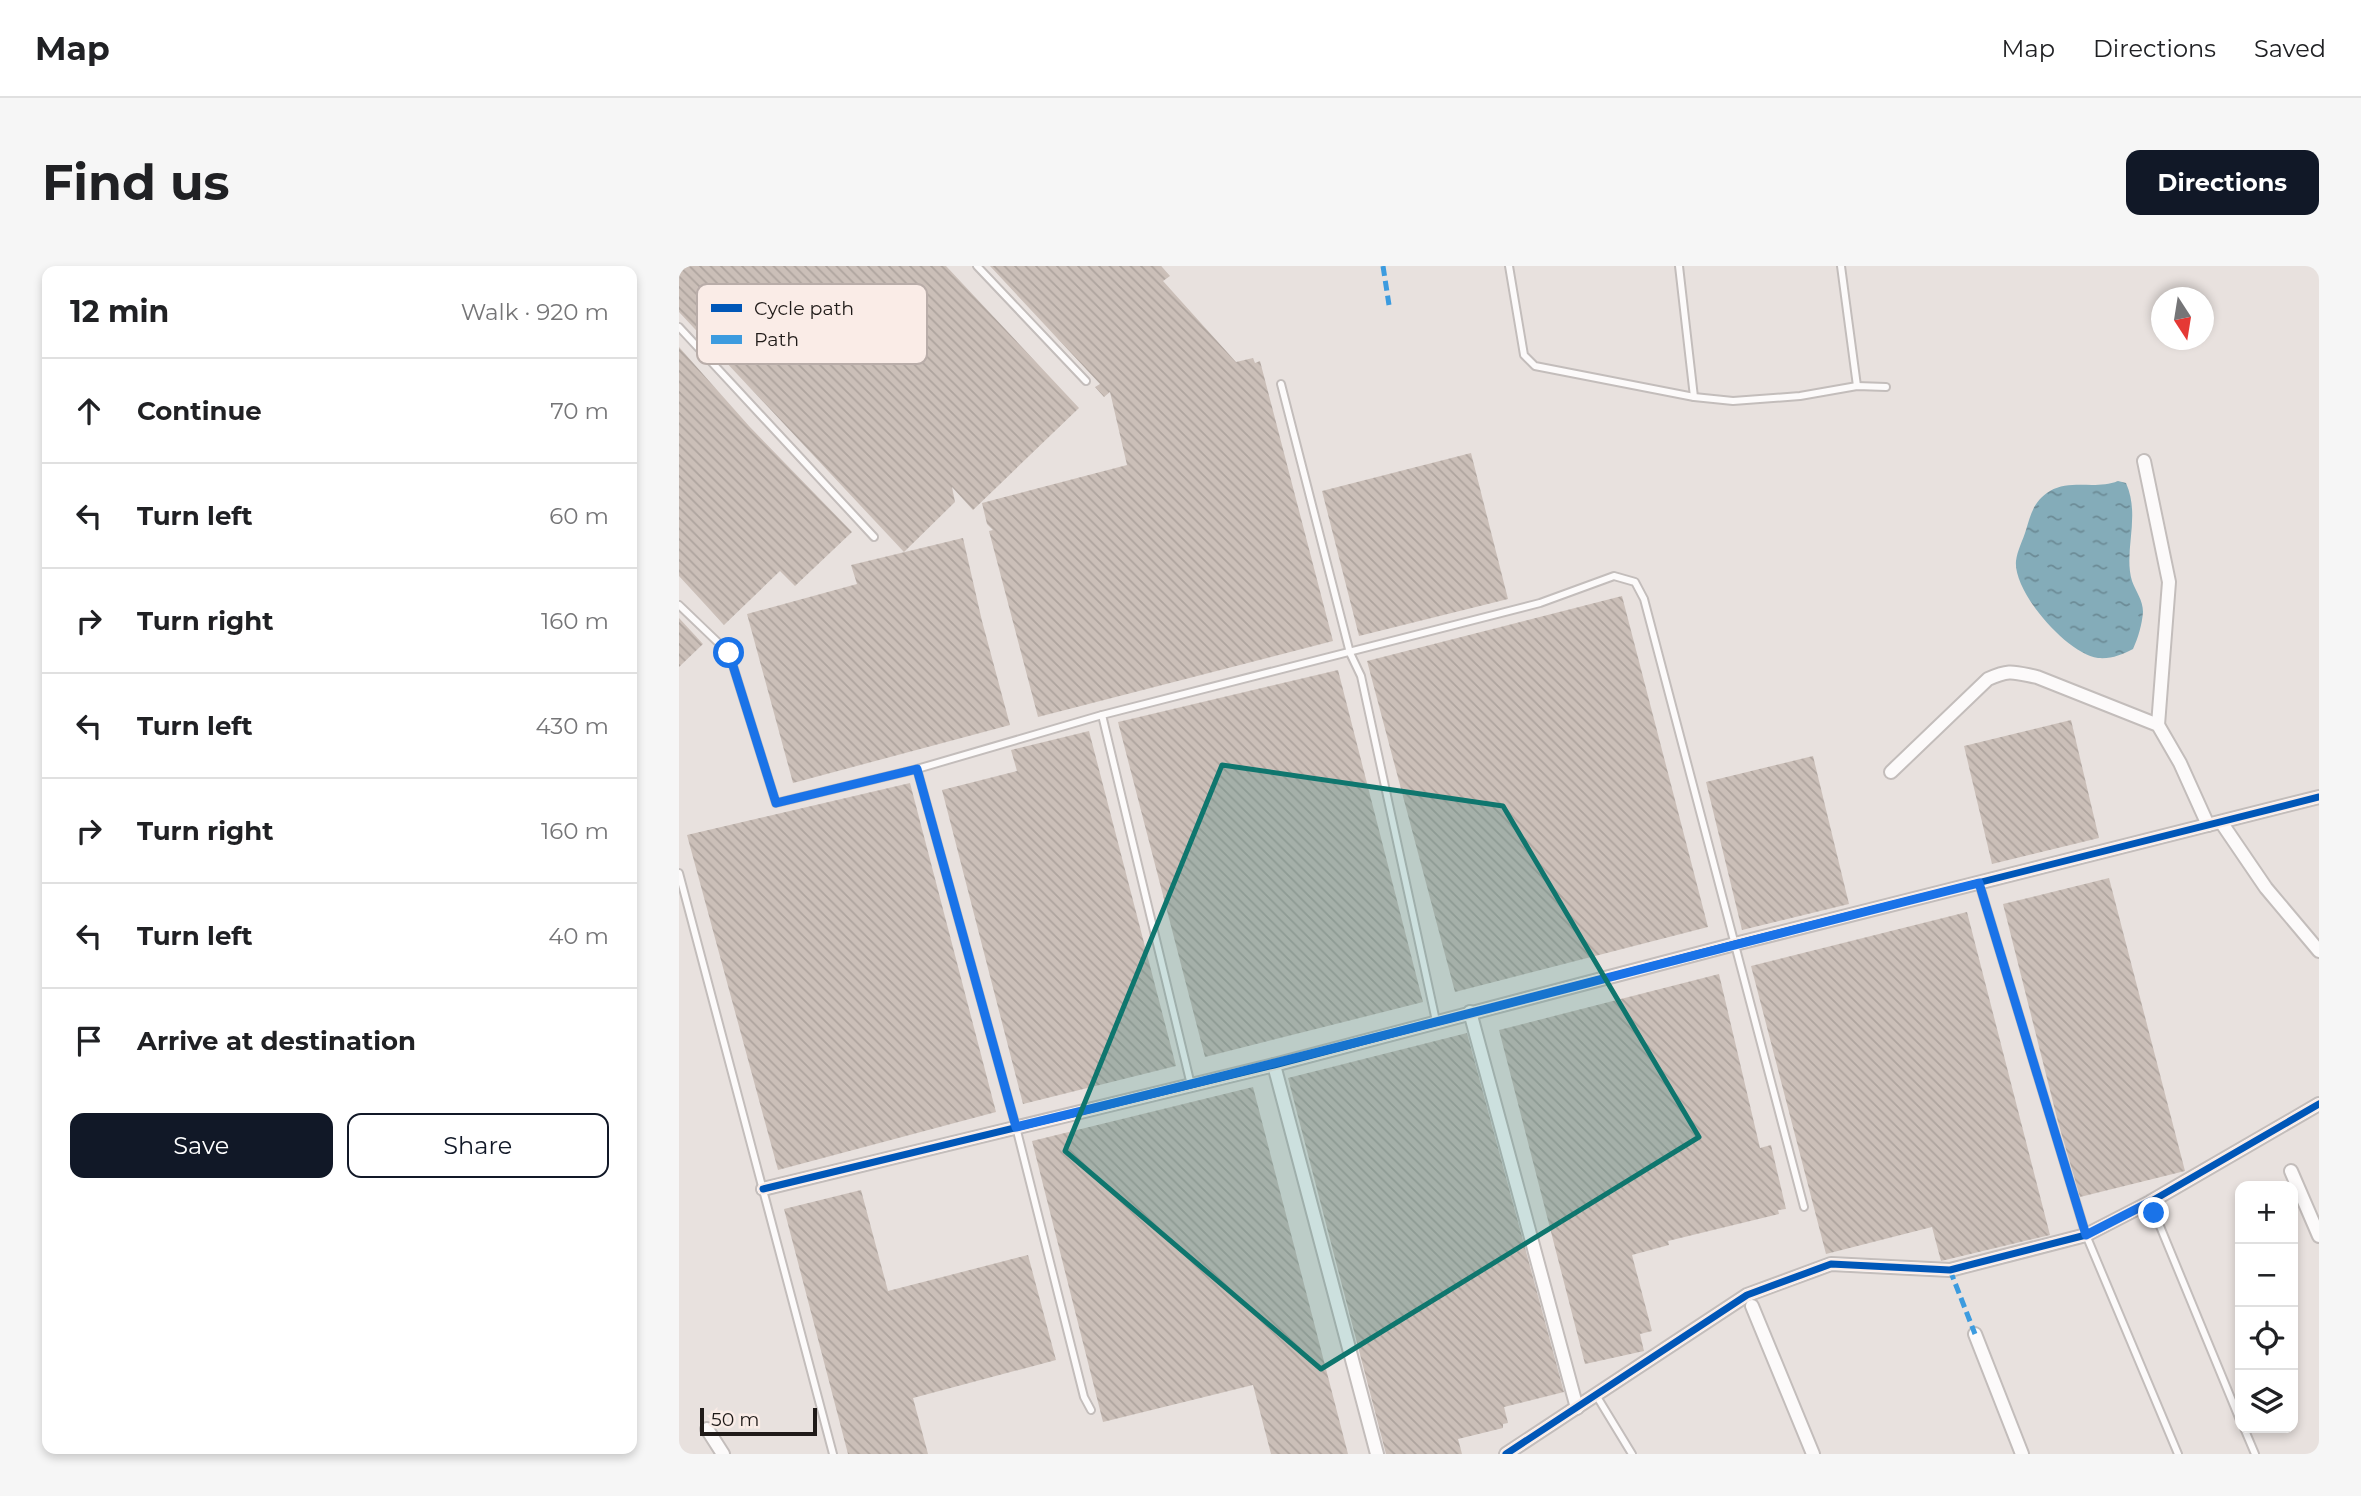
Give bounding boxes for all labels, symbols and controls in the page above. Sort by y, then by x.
text: Map [35,28,110,68]
text: Map [2002,34,2055,63]
text: Directions [2093,34,2216,63]
text: Saved [2254,34,2326,63]
button: Directions [2126,150,2319,215]
text: Find us [42,153,230,212]
legend [697,284,927,364]
north arrow [2151,287,2214,350]
text: 12 min [70,293,169,330]
text: Cycle path [754,297,854,320]
text: Walk · 920 m [461,298,609,326]
text: Path [754,328,799,351]
icon: ahead [70,392,108,430]
text: Continue [137,395,262,427]
text: 70 m [550,397,609,425]
icon: left [70,497,108,535]
text: Turn left [137,500,253,532]
text: 60 m [549,502,609,530]
icon: right [70,602,108,640]
text: Turn right [137,605,273,637]
text: 160 m [541,607,609,635]
route start [713,637,744,668]
icon: left [70,707,108,745]
text: Turn left [137,710,253,742]
text: 430 m [536,712,609,740]
icon: right [70,812,108,850]
text: Turn right [137,815,273,847]
text: 160 m [541,817,609,845]
icon: left [70,917,108,955]
text: Turn left [137,920,253,952]
text: 40 m [548,922,609,950]
icon: arrive [70,1022,108,1060]
text: Arrive at destination [137,1025,416,1057]
button: Save [70,1113,333,1178]
button: Share [347,1113,609,1178]
map controls [2235,1181,2298,1433]
button: + [2235,1181,2298,1244]
route end [2138,1197,2169,1228]
button: − [2235,1244,2298,1307]
button: locate [2235,1307,2298,1370]
button: layers [2235,1370,2298,1433]
scale bar [700,1405,817,1437]
text: 50 m [711,1408,759,1431]

